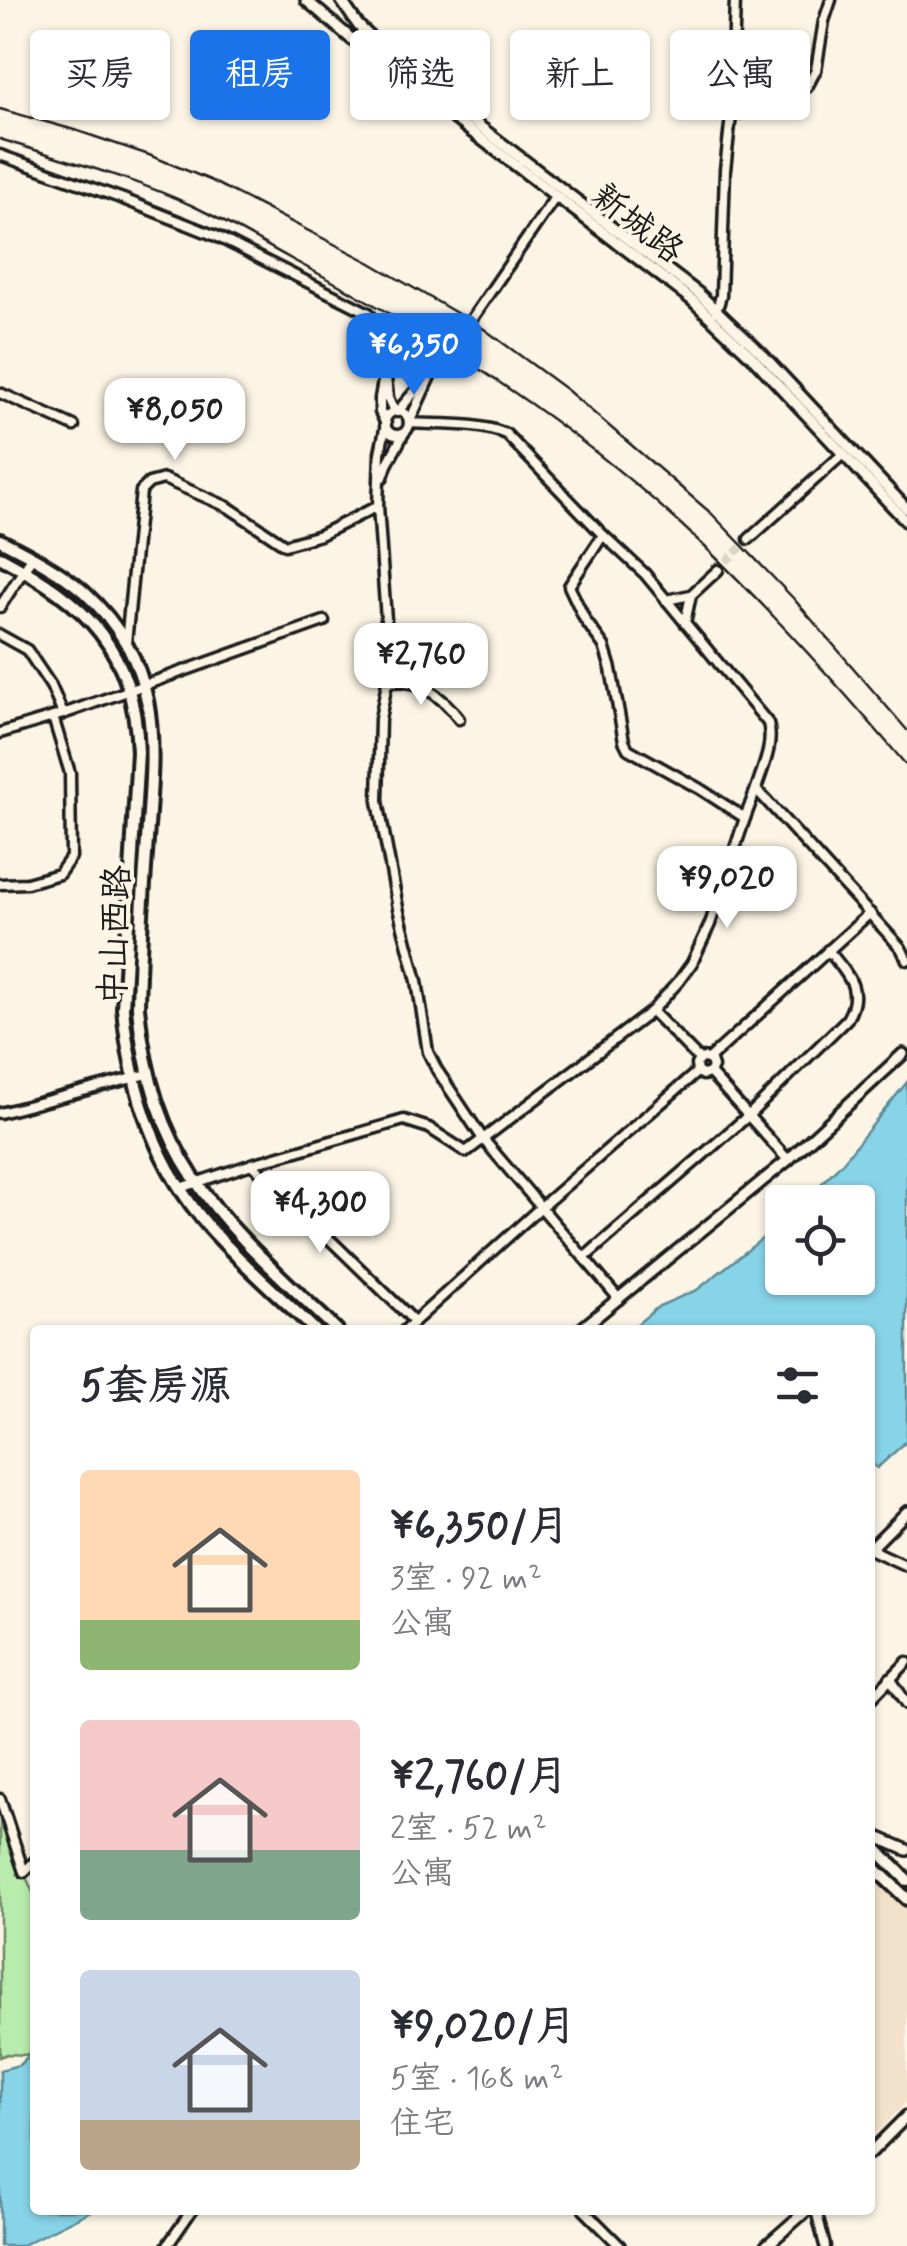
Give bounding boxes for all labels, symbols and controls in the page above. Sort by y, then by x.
chip: 买房 [30,30,170,120]
chip: 租房 [190,30,330,120]
chip: 筛选 [350,30,490,120]
chip: 新上 [510,30,650,120]
chip: 公寓 [670,30,810,120]
street label: 新城路 [581,174,693,274]
pin: ¥6,350 [333,313,495,398]
text: ¥6,350 [369,324,459,366]
pin: ¥8,050 [94,378,256,463]
text: ¥8,050 [126,389,224,431]
pin: ¥2,760 [340,623,502,708]
text: ¥2,760 [376,634,466,676]
pin: ¥9,020 [646,846,808,931]
text: ¥9,020 [679,857,775,899]
street label: 中山西路 [91,864,141,1006]
pin: ¥4,300 [239,1171,401,1256]
text: ¥4,300 [273,1182,367,1224]
map controls [765,1185,875,1295]
button: locate [765,1185,875,1295]
icon: filters [770,1358,825,1413]
text: 5套房源 [80,1360,231,1415]
text: ¥6,350/月 [390,1500,570,1555]
icon: home [160,1510,280,1630]
text: 3室 · 92 m² [390,1558,542,1600]
text: 公寓 [390,1603,454,1645]
text: ¥2,760/月 [390,1750,569,1805]
icon: home [160,1760,280,1880]
text: 2室 · 52 m² [390,1808,547,1850]
text: 公寓 [390,1853,454,1895]
text: ¥9,020/月 [390,2000,577,2055]
icon: home [160,2010,280,2130]
text: 5室 · 168 m² [390,2058,563,2100]
text: 住宅 [390,2103,454,2145]

